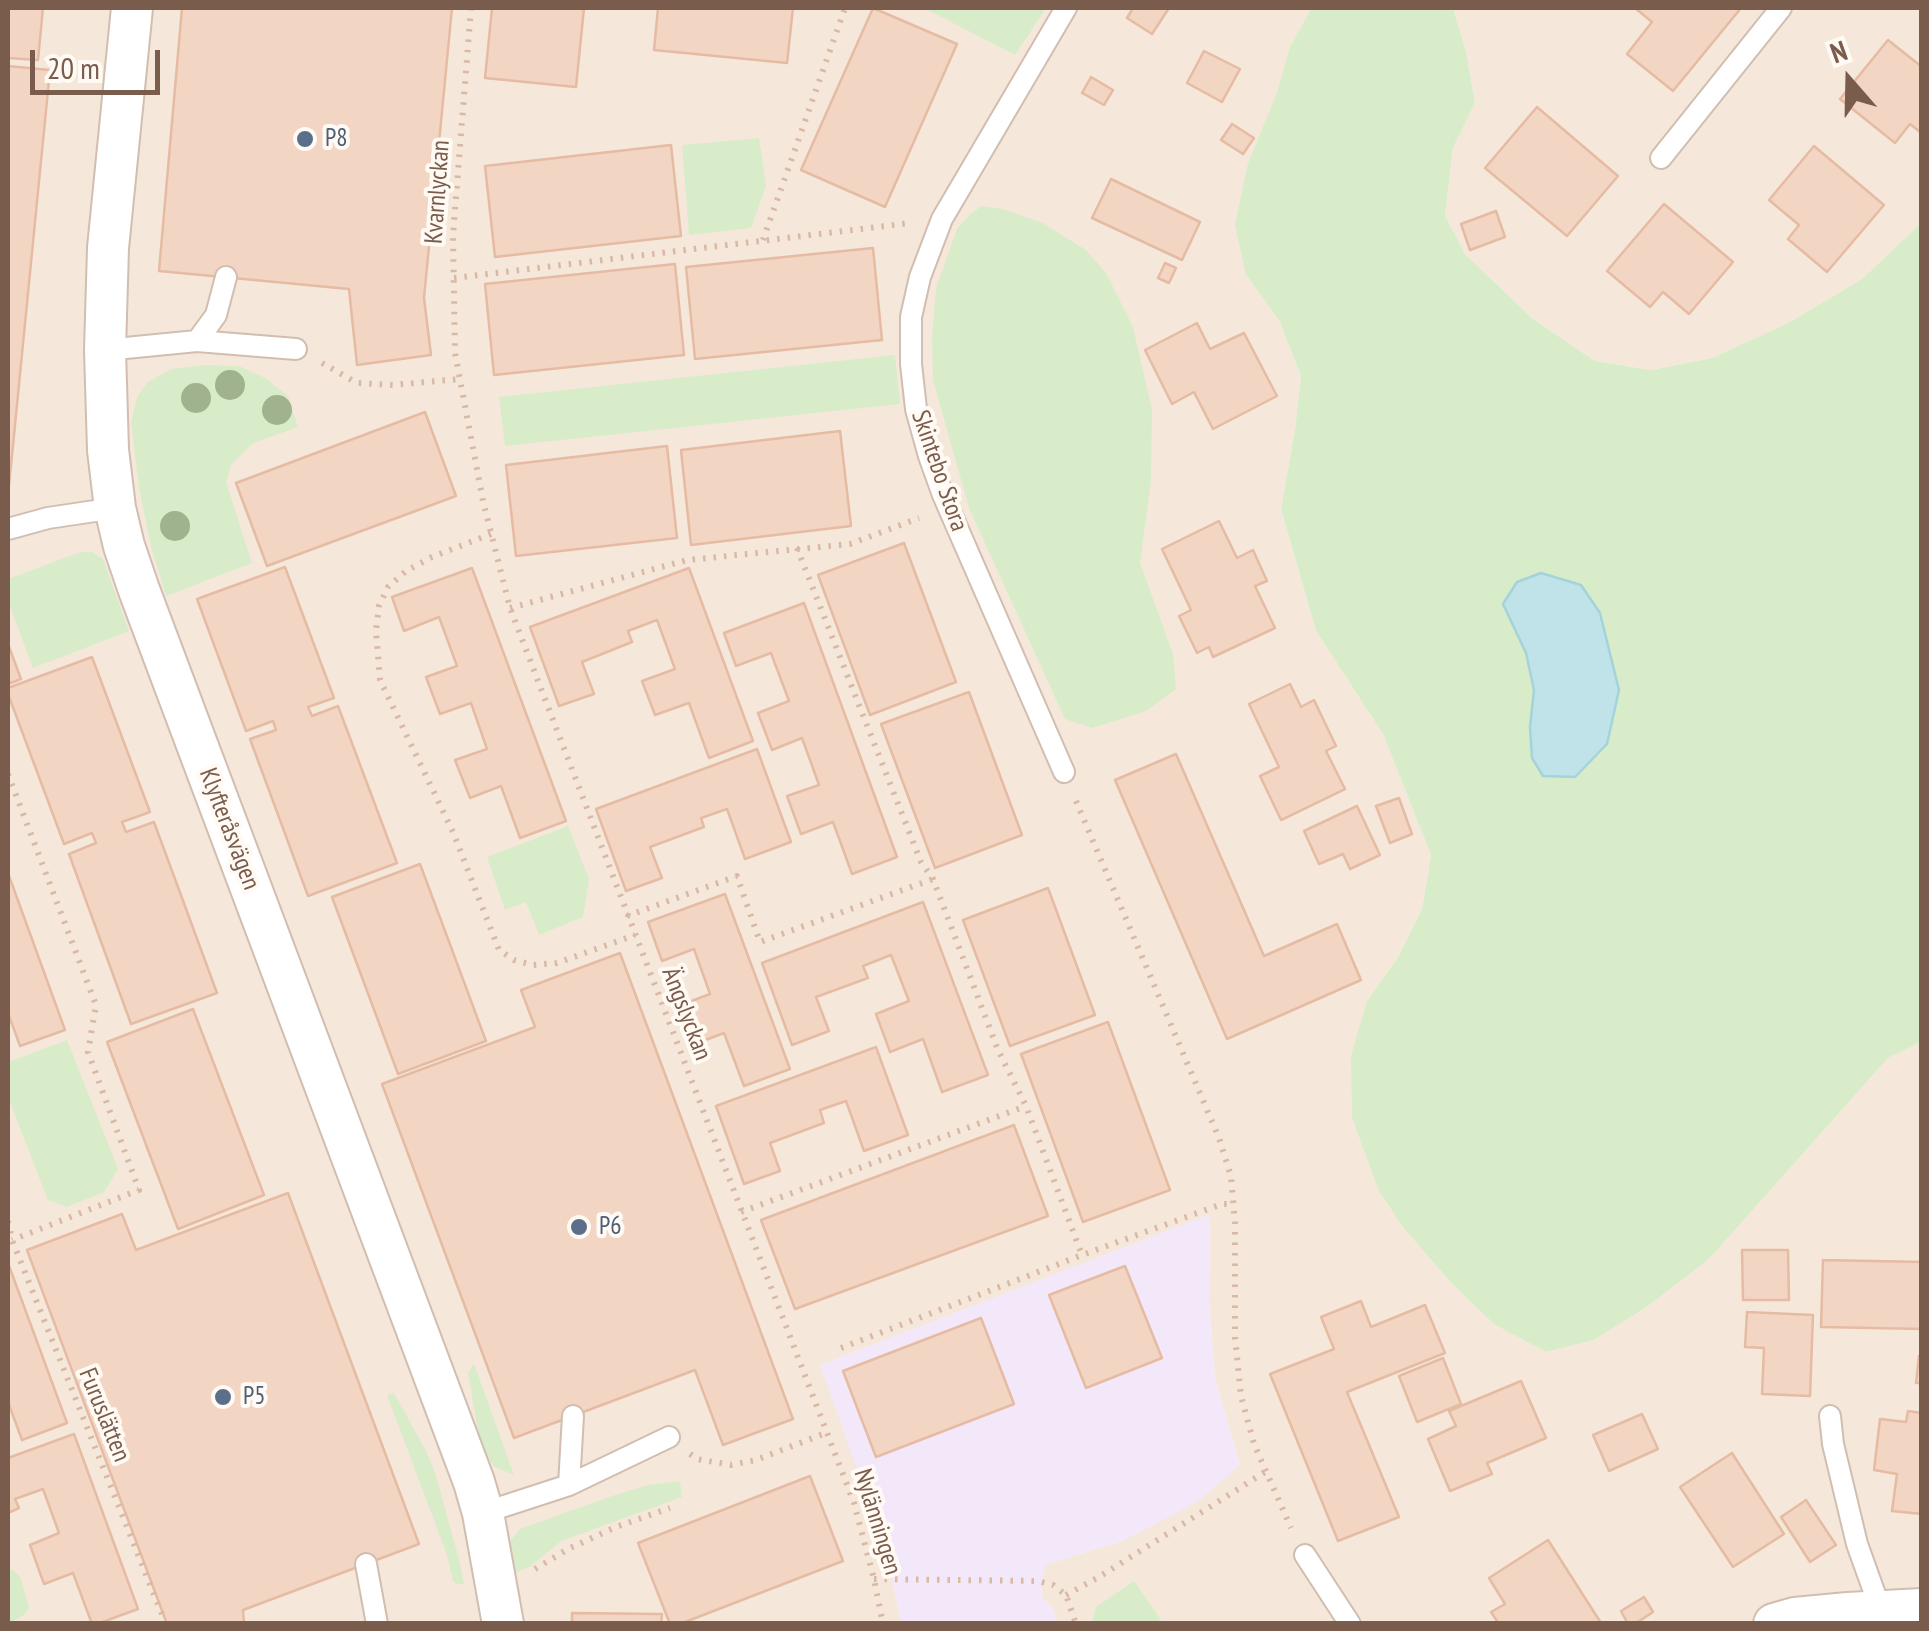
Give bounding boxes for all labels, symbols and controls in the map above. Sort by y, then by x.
scale bar [35,30,165,92]
north arrow [1799,30,1899,130]
text: N [1825,31,1852,71]
text: 20 m [47,48,100,87]
place label: P8 [325,124,348,154]
marker: P8 [294,128,316,150]
street label: Kvarnlyckan [419,139,457,245]
street label: Skintebo Stora [904,407,974,535]
street label: Klyfteråsvägen [192,764,266,894]
street label: Ängslyckan [655,963,717,1065]
place label: P6 [599,1212,622,1242]
marker: P6 [568,1216,590,1238]
street label: Furuslätten [72,1364,136,1466]
place label: P5 [243,1382,266,1412]
marker: P5 [212,1386,234,1408]
street label: Nylänningen [847,1465,907,1579]

